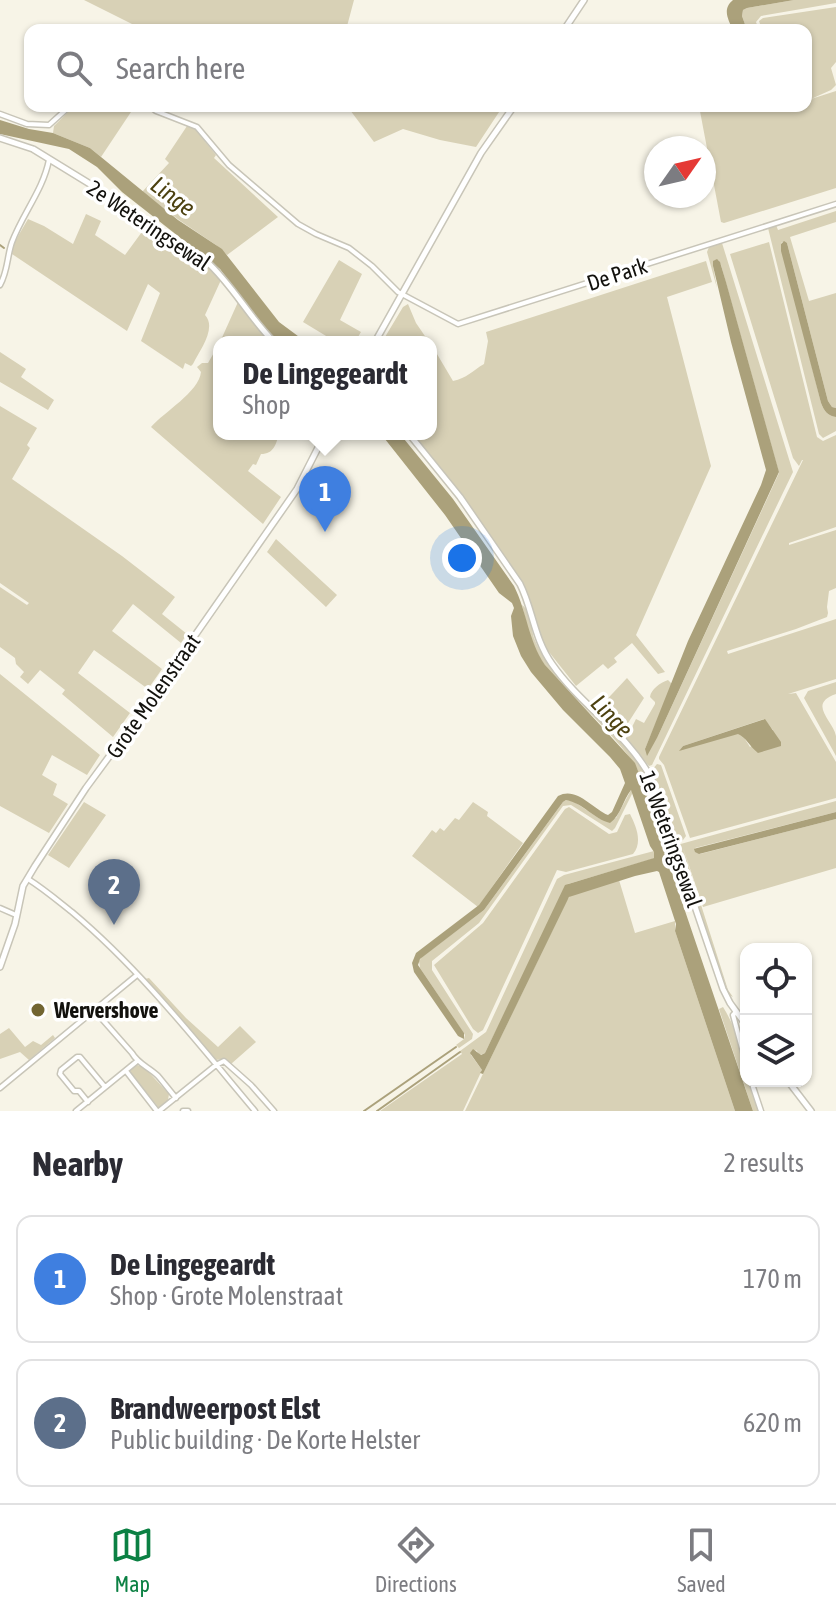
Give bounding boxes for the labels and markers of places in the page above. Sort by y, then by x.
pin: 1 [299,466,351,532]
pin: 2 [88,859,140,925]
place label: Wervershove [53,997,158,1023]
marker: Wervershove [29,1001,47,1019]

